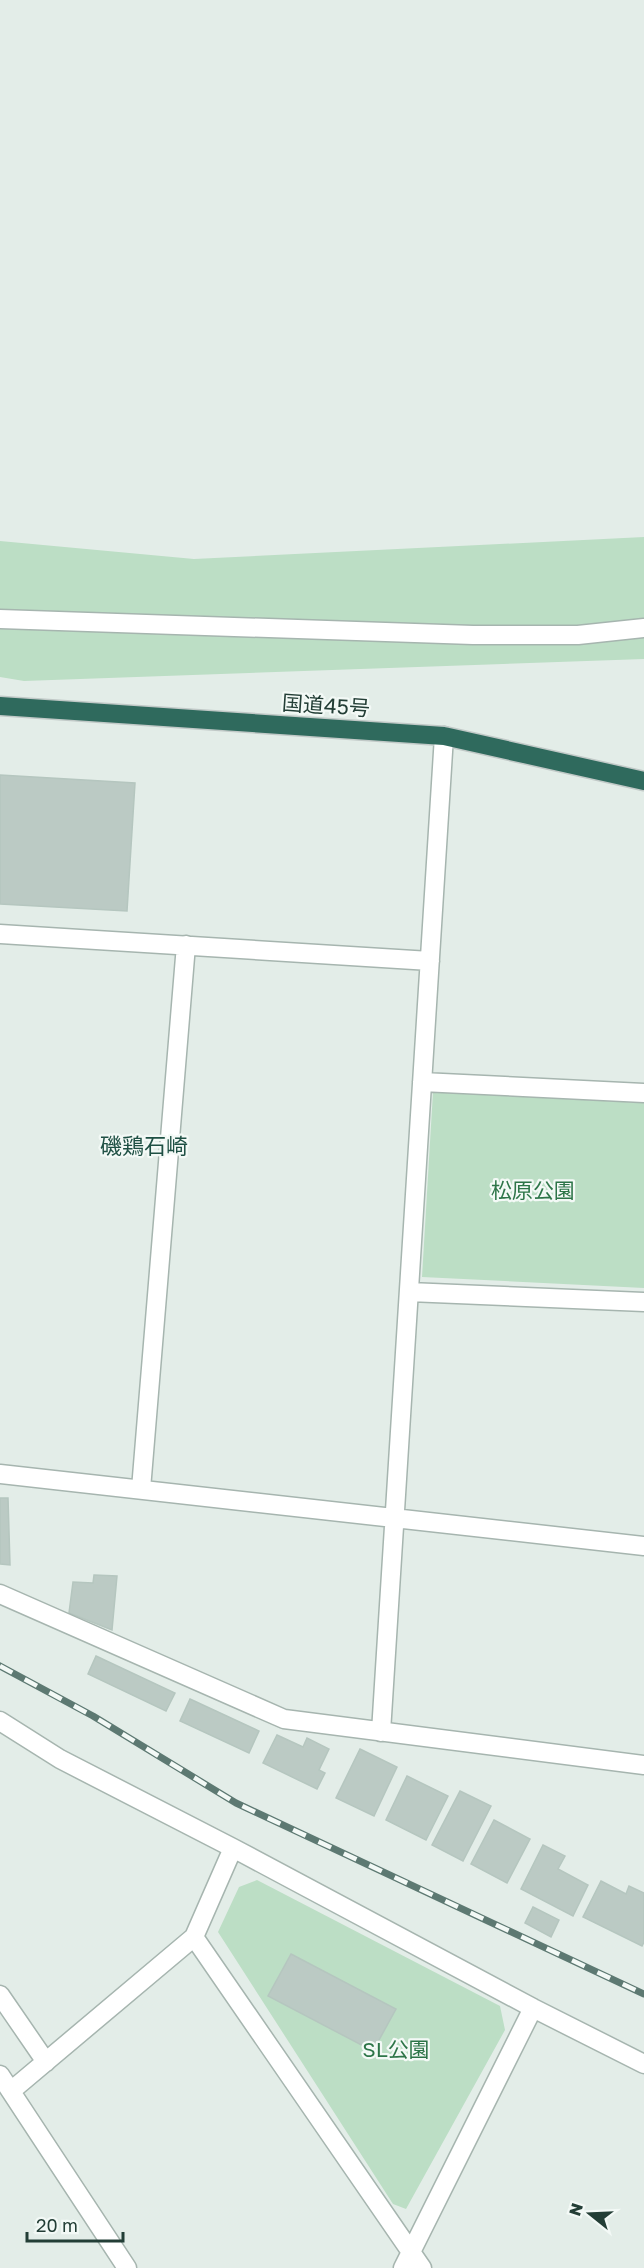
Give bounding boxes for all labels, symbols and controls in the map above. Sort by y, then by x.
street label: 国道45号 [281,689,371,721]
district label: 磯鶏石崎 [100,1132,188,1159]
park label: 松原公園 [491,1177,575,1203]
park label: SL公園 [362,2036,430,2062]
north arrow [560,2184,620,2244]
text: N [564,2200,587,2218]
scale bar [27,2205,123,2243]
text: 20 m [36,2214,78,2236]

